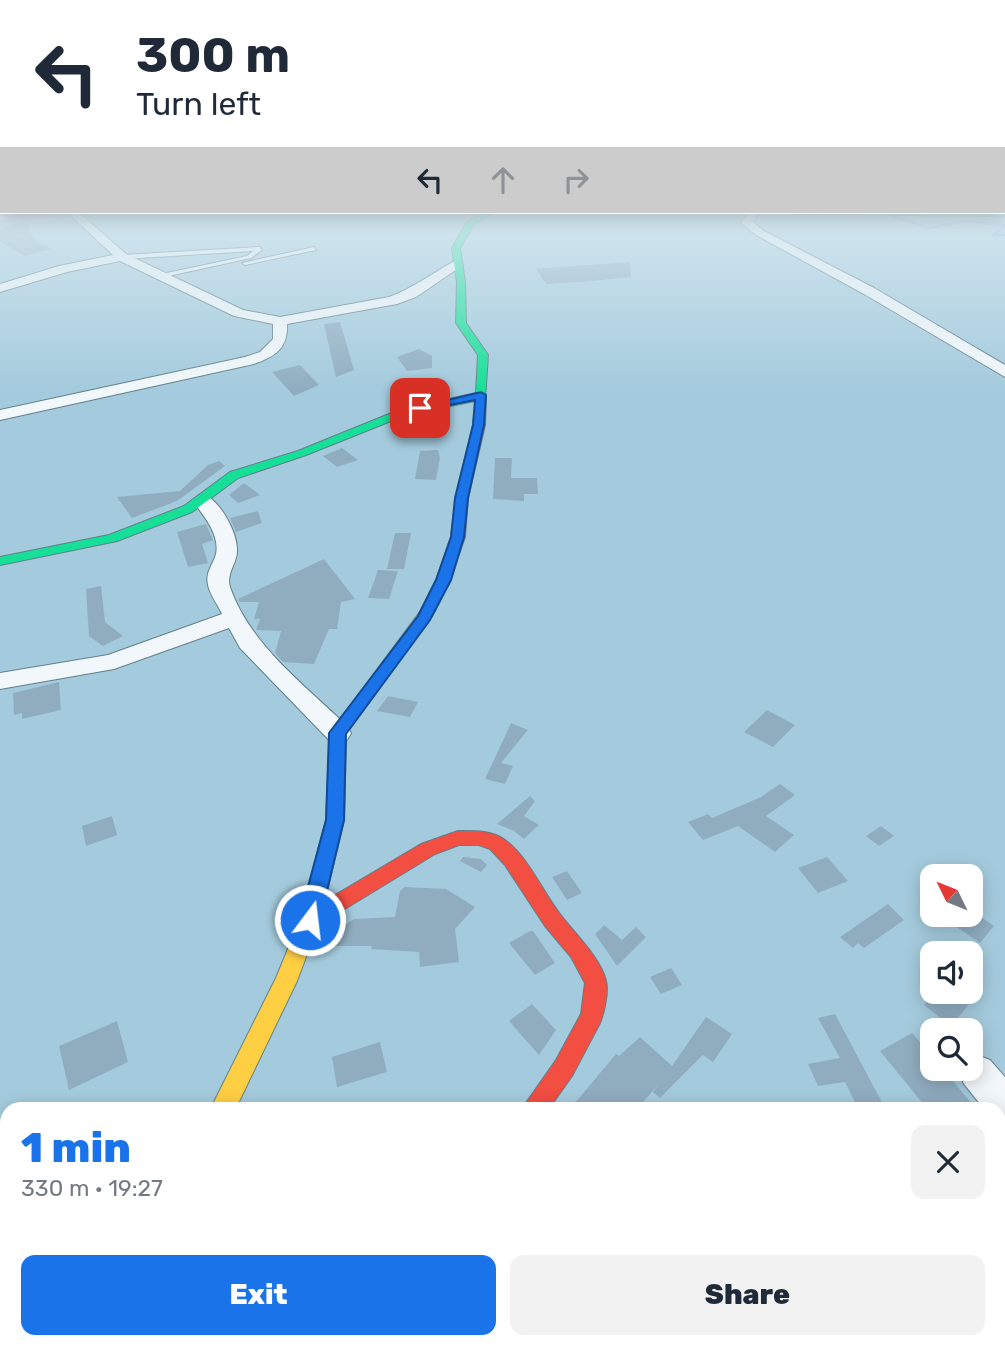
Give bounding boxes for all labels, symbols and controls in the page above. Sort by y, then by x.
text: 300 m [136,26,290,84]
icon: left [21,28,112,119]
text: Turn left [136,85,261,123]
icon: left [411,161,449,199]
icon: ahead [484,161,522,199]
icon: right [557,161,595,199]
pin [390,378,450,438]
icon: arrive [401,389,439,427]
north arrow [920,864,984,928]
map controls [920,864,983,1081]
position arrow [273,883,347,957]
button: sound [920,941,983,1004]
button: search [920,1018,983,1081]
text: 1 min [21,1123,131,1173]
button: close [911,1125,985,1199]
text: 330 m · 19:27 [21,1174,163,1202]
button: Exit [21,1255,496,1335]
button: Share [510,1255,985,1335]

